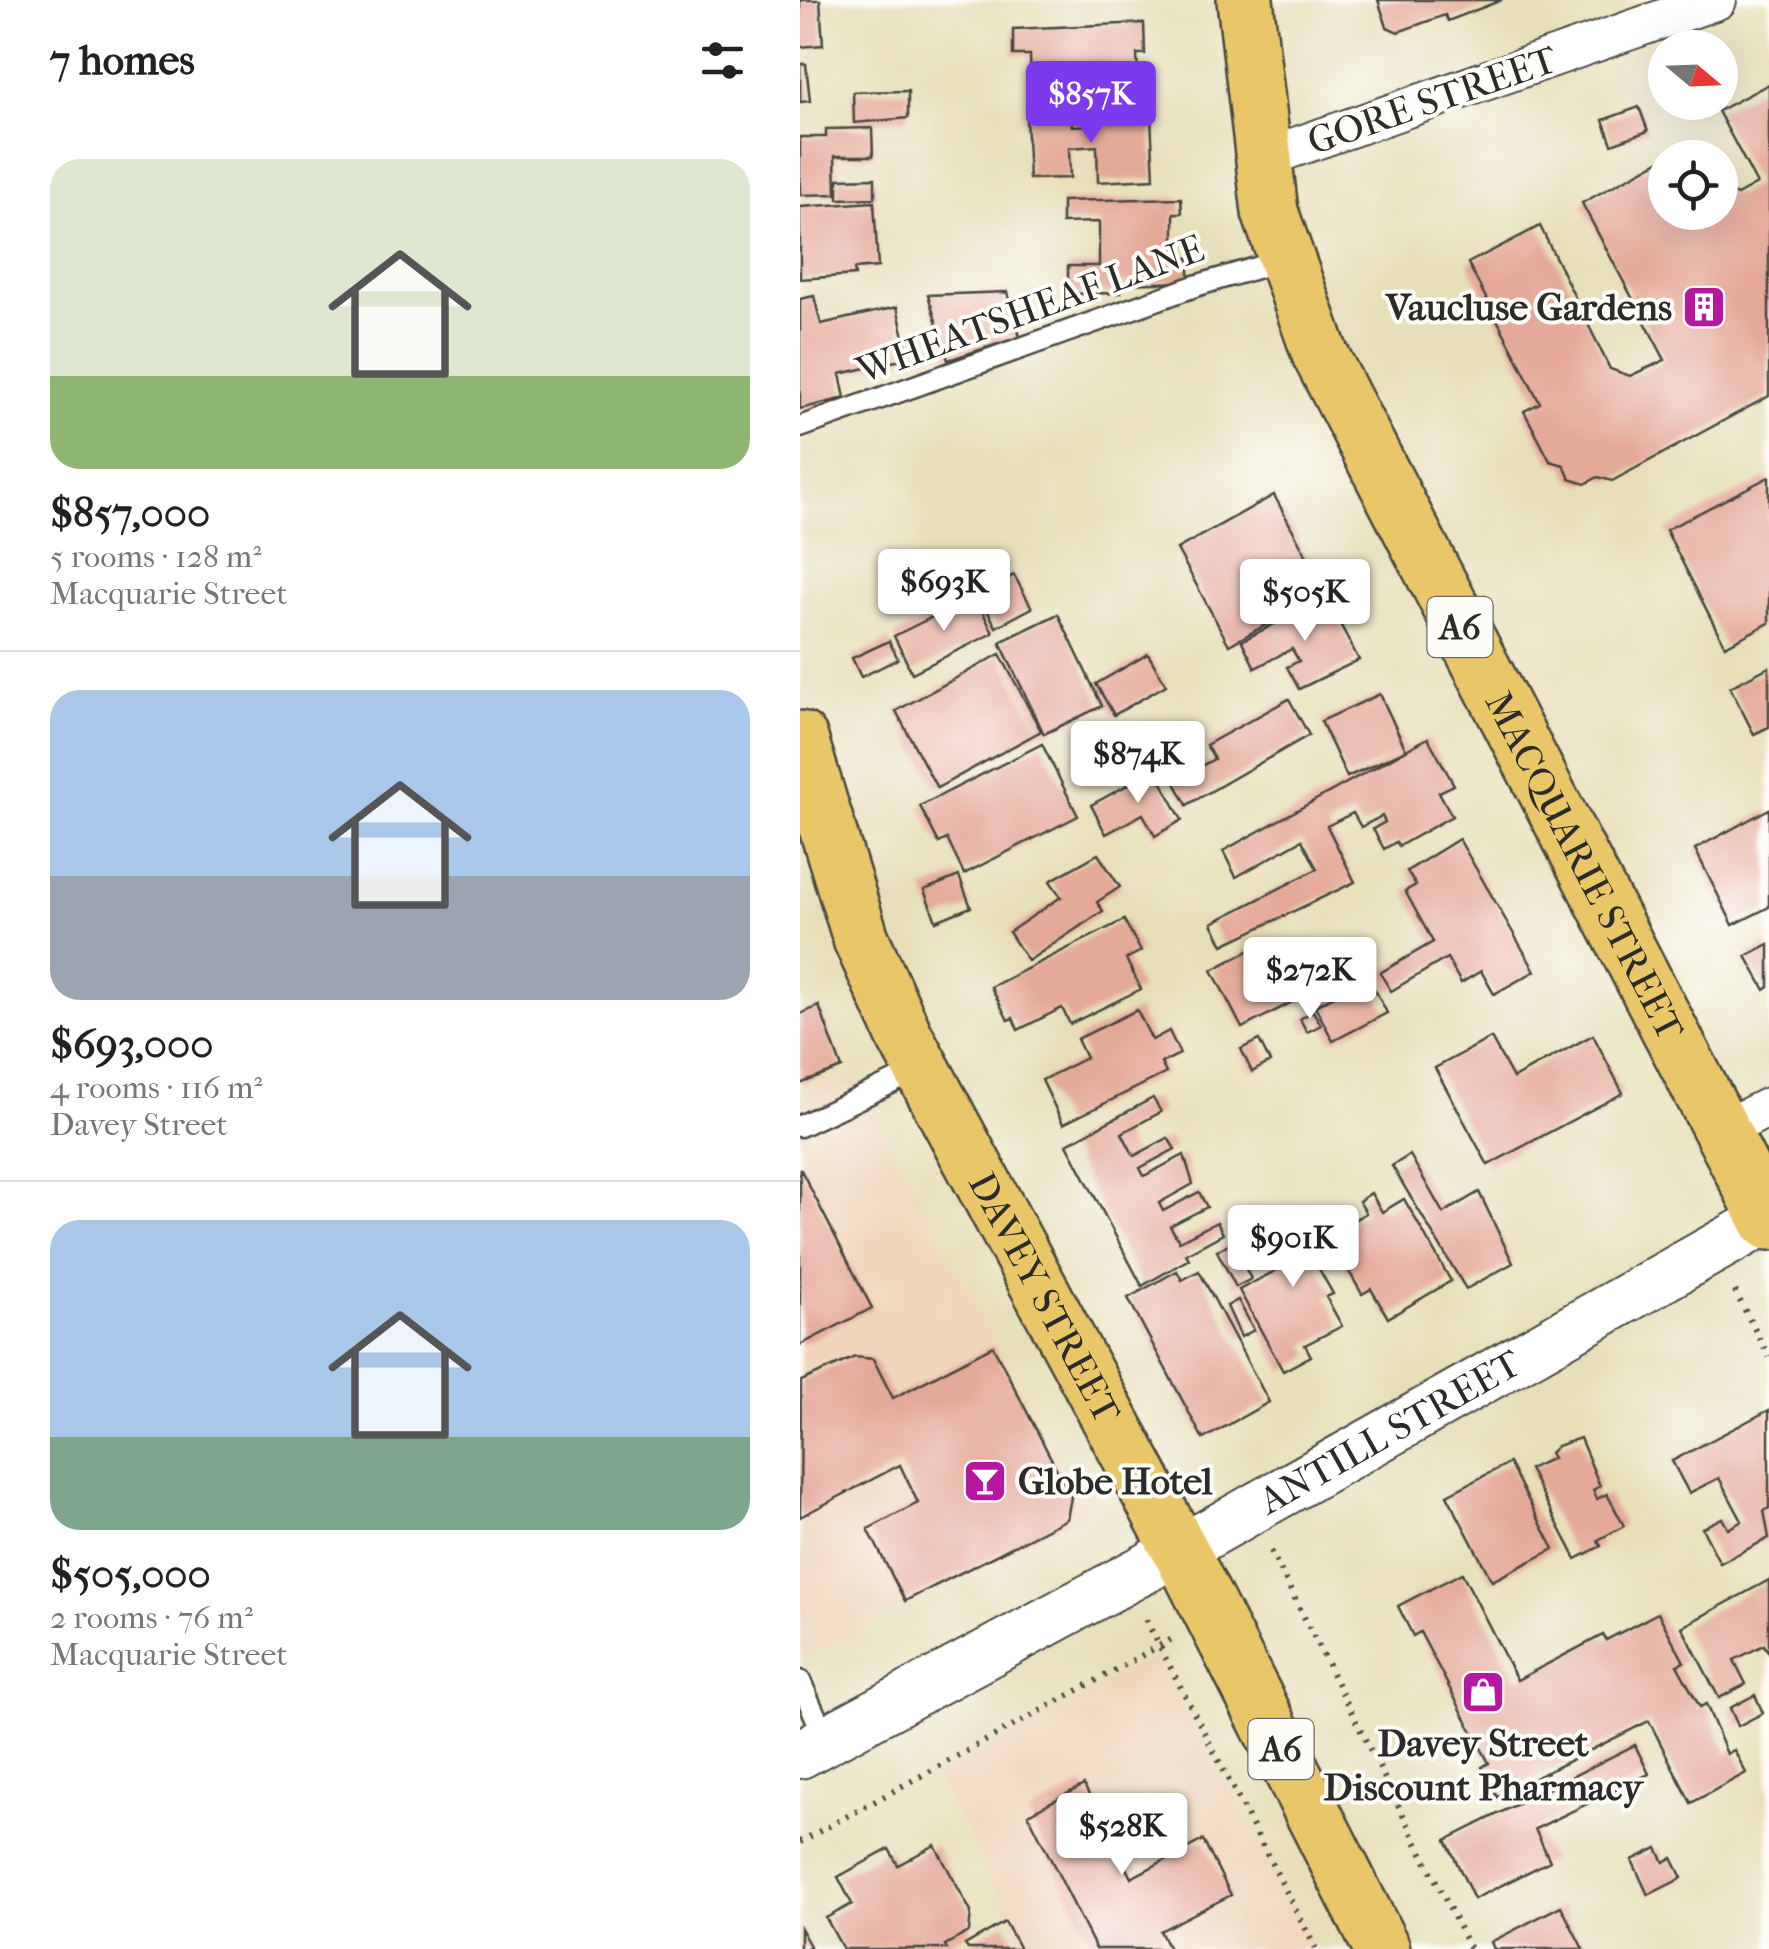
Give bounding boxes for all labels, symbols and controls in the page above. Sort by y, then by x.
north arrow [1648,30,1738,120]
map controls [1648,30,1738,230]
icon: filters [695,33,750,88]
text: 7 homes [50,36,195,85]
street label: GORE STREET [1302,37,1563,164]
pin: $857K [1021,61,1161,146]
text: $857K [1048,75,1134,112]
button: locate [1648,140,1738,230]
icon: home [310,224,490,404]
street label: WHEATSHEAF LANE [850,226,1210,394]
building icon: Vaucluse Gardens [1681,284,1727,330]
place label: Vaucluse Gardens [1385,285,1672,330]
text: $857,000 [50,489,210,538]
text: 5 rooms · 128 m² [50,538,261,575]
pin: $693K [874,549,1014,634]
pin: $505K [1235,559,1375,644]
text: $693K [900,563,988,600]
text: $505K [1262,573,1348,610]
text: Macquarie Street [50,575,288,612]
road number: A6 [1428,597,1492,657]
street label: MACQUARIE STREET [1476,684,1693,1048]
pin: $874K [1068,721,1208,806]
text: $874K [1093,735,1183,772]
icon: home [310,755,490,935]
pin: $272K [1240,937,1380,1022]
text: $272K [1265,951,1355,988]
text: $693,000 [50,1020,213,1069]
text: 4 rooms · 116 m² [50,1069,263,1106]
text: Davey Street [50,1106,228,1143]
street label: DAVEY STREET [959,1165,1130,1431]
pin: $901K [1223,1205,1363,1290]
text: $901K [1250,1219,1336,1256]
icon: home [310,1285,490,1465]
street label: ANTILL STREET [1250,1341,1529,1525]
bar icon: Globe Hotel [962,1458,1008,1504]
place label: Globe Hotel [1018,1459,1213,1504]
text: $505,000 [50,1550,211,1599]
text: 2 rooms · 76 m² [50,1599,253,1636]
text: Macquarie Street [50,1636,288,1673]
shop icon: Davey Street Discount Pharmacy [1460,1669,1506,1715]
road number: A6 [1248,1719,1314,1779]
place label: Davey Street Discount Pharmacy [1324,1721,1644,1810]
pin: $528K [1052,1793,1192,1878]
text: $528K [1078,1807,1166,1844]

